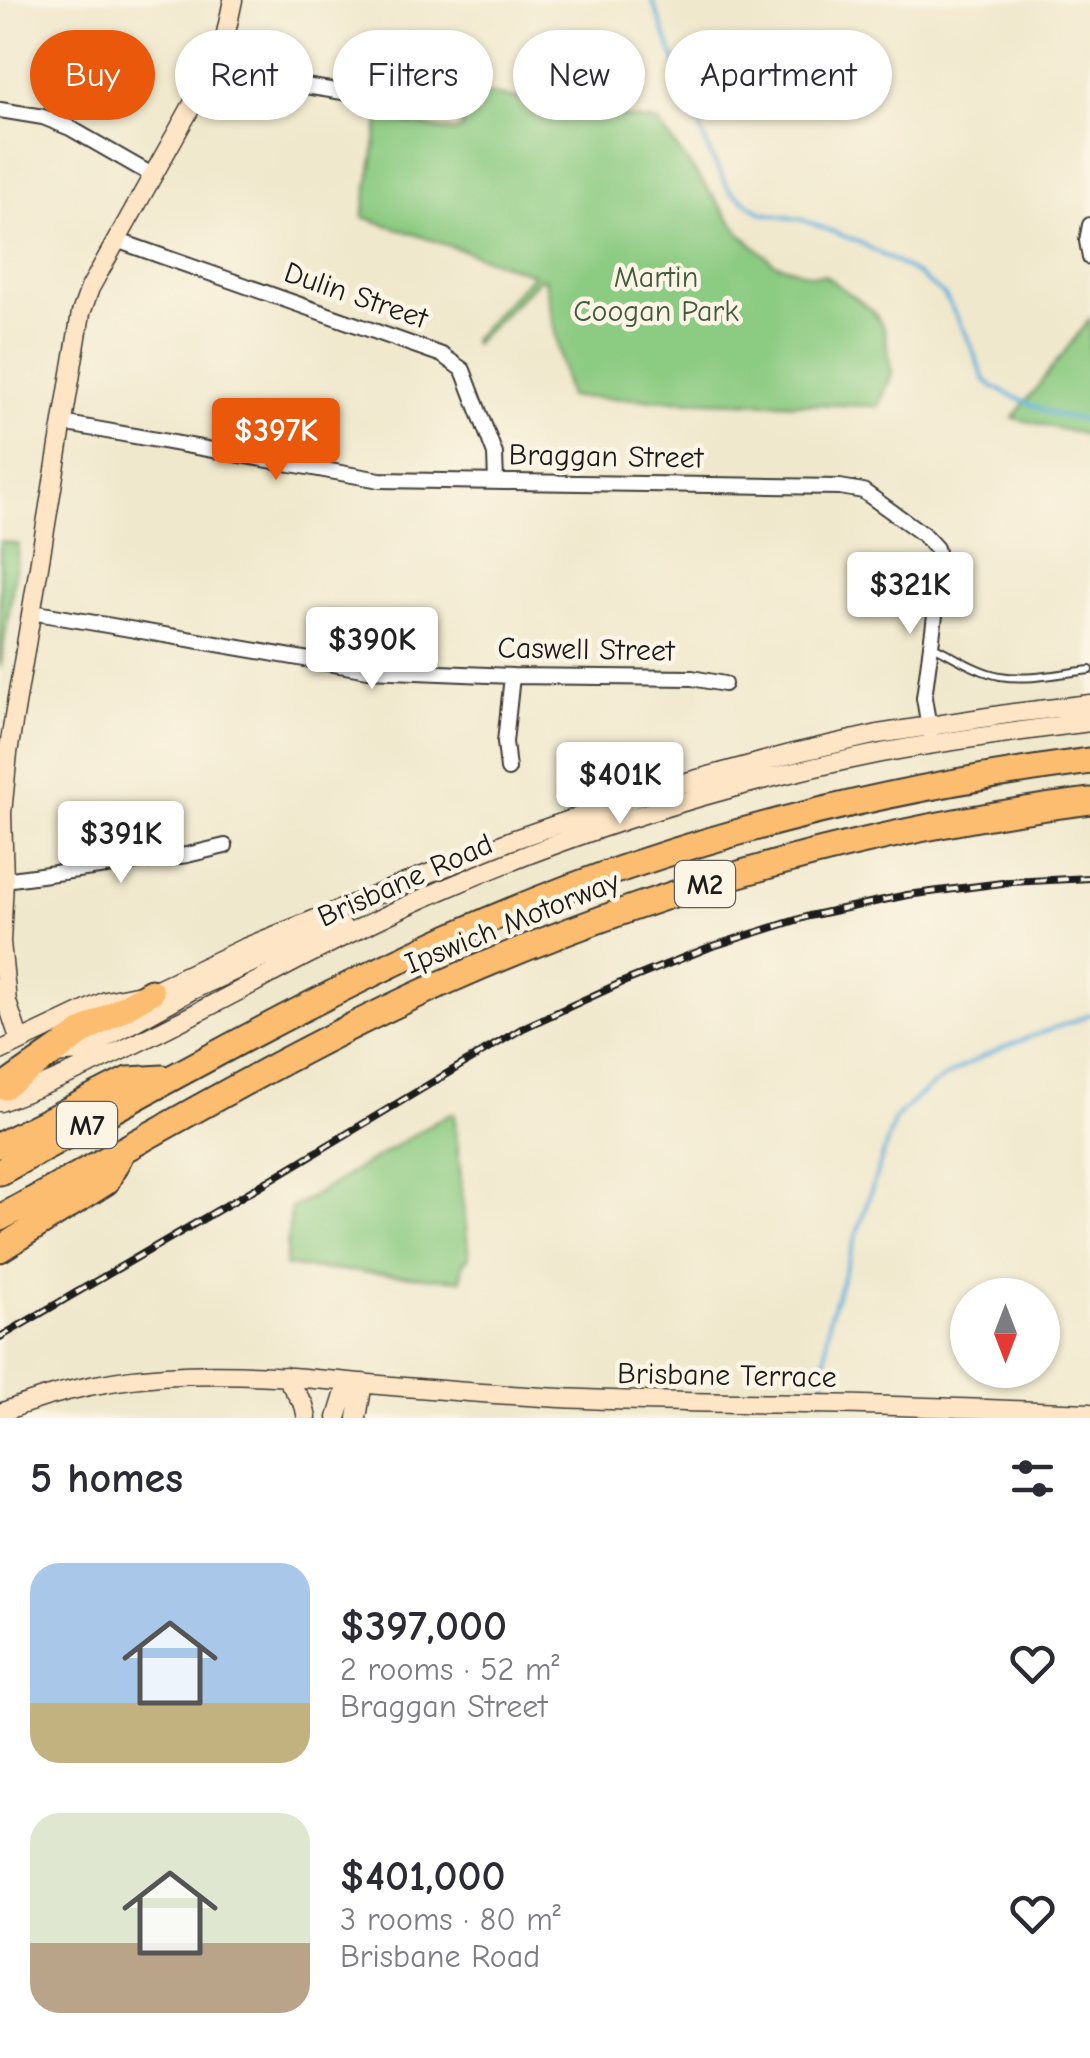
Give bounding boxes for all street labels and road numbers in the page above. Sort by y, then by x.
street label: Dulin Street [280,255,433,337]
street label: Braggan Street [508,437,705,476]
street label: Caswell Street [497,630,676,669]
street label: Brisbane Road [312,826,498,935]
road number: M2 [675,861,735,907]
street label: Ipswich Motorway [400,863,625,981]
road number: M7 [57,1102,117,1148]
street label: Brisbane Terrace [617,1356,837,1395]

